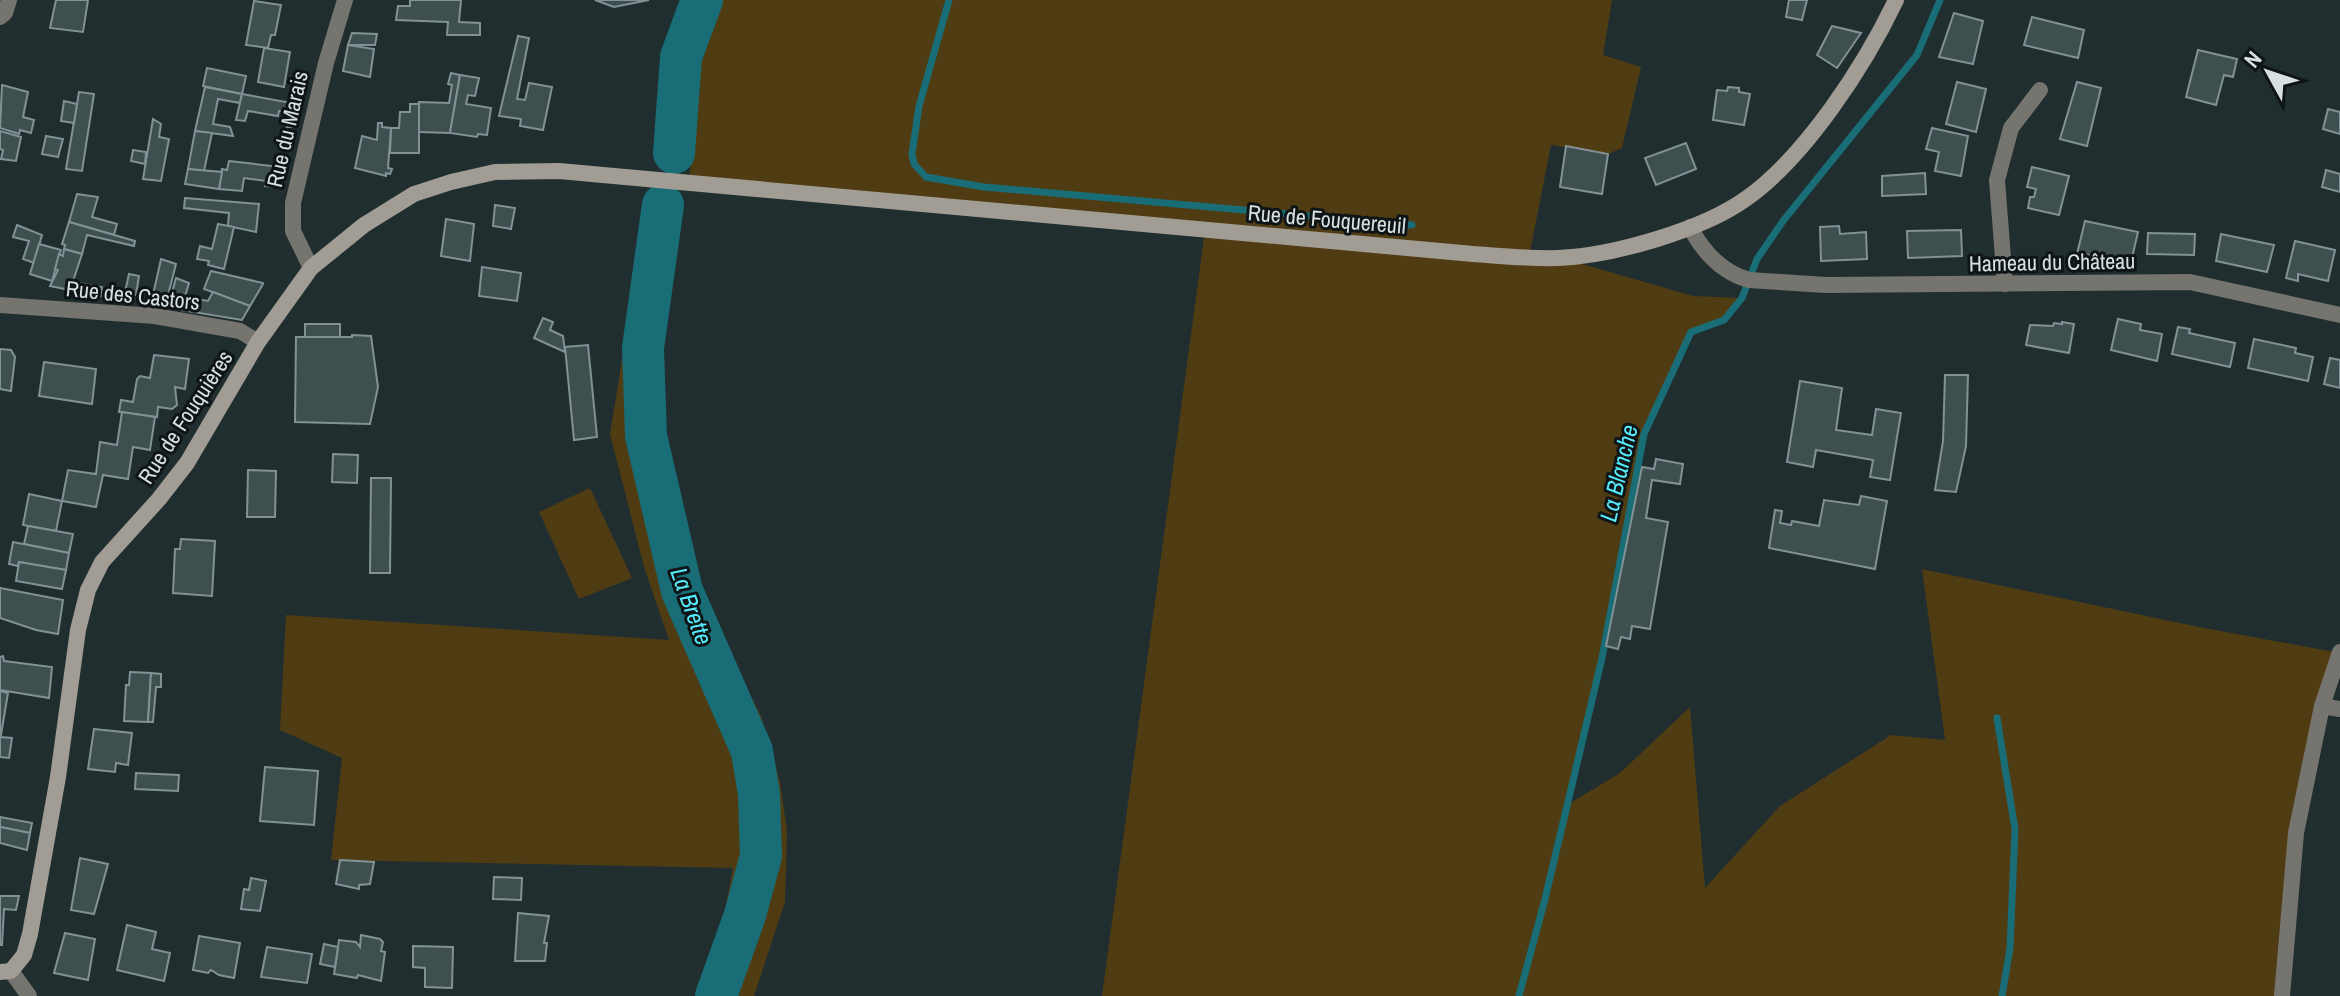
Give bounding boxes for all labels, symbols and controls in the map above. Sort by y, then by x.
north arrow [2228,32,2308,112]
text: N [2237,45,2268,74]
street label: Rue du Marais [259,68,315,190]
street label: Rue de Fouquereuil [1247,197,1407,241]
street label: Hameau du Château [1969,246,2135,278]
street label: Rue des Castors [65,273,201,317]
street label: Rue de Fouquières [131,344,239,490]
water label: La Blanche [1591,421,1645,525]
water label: La Brette [663,563,721,649]

